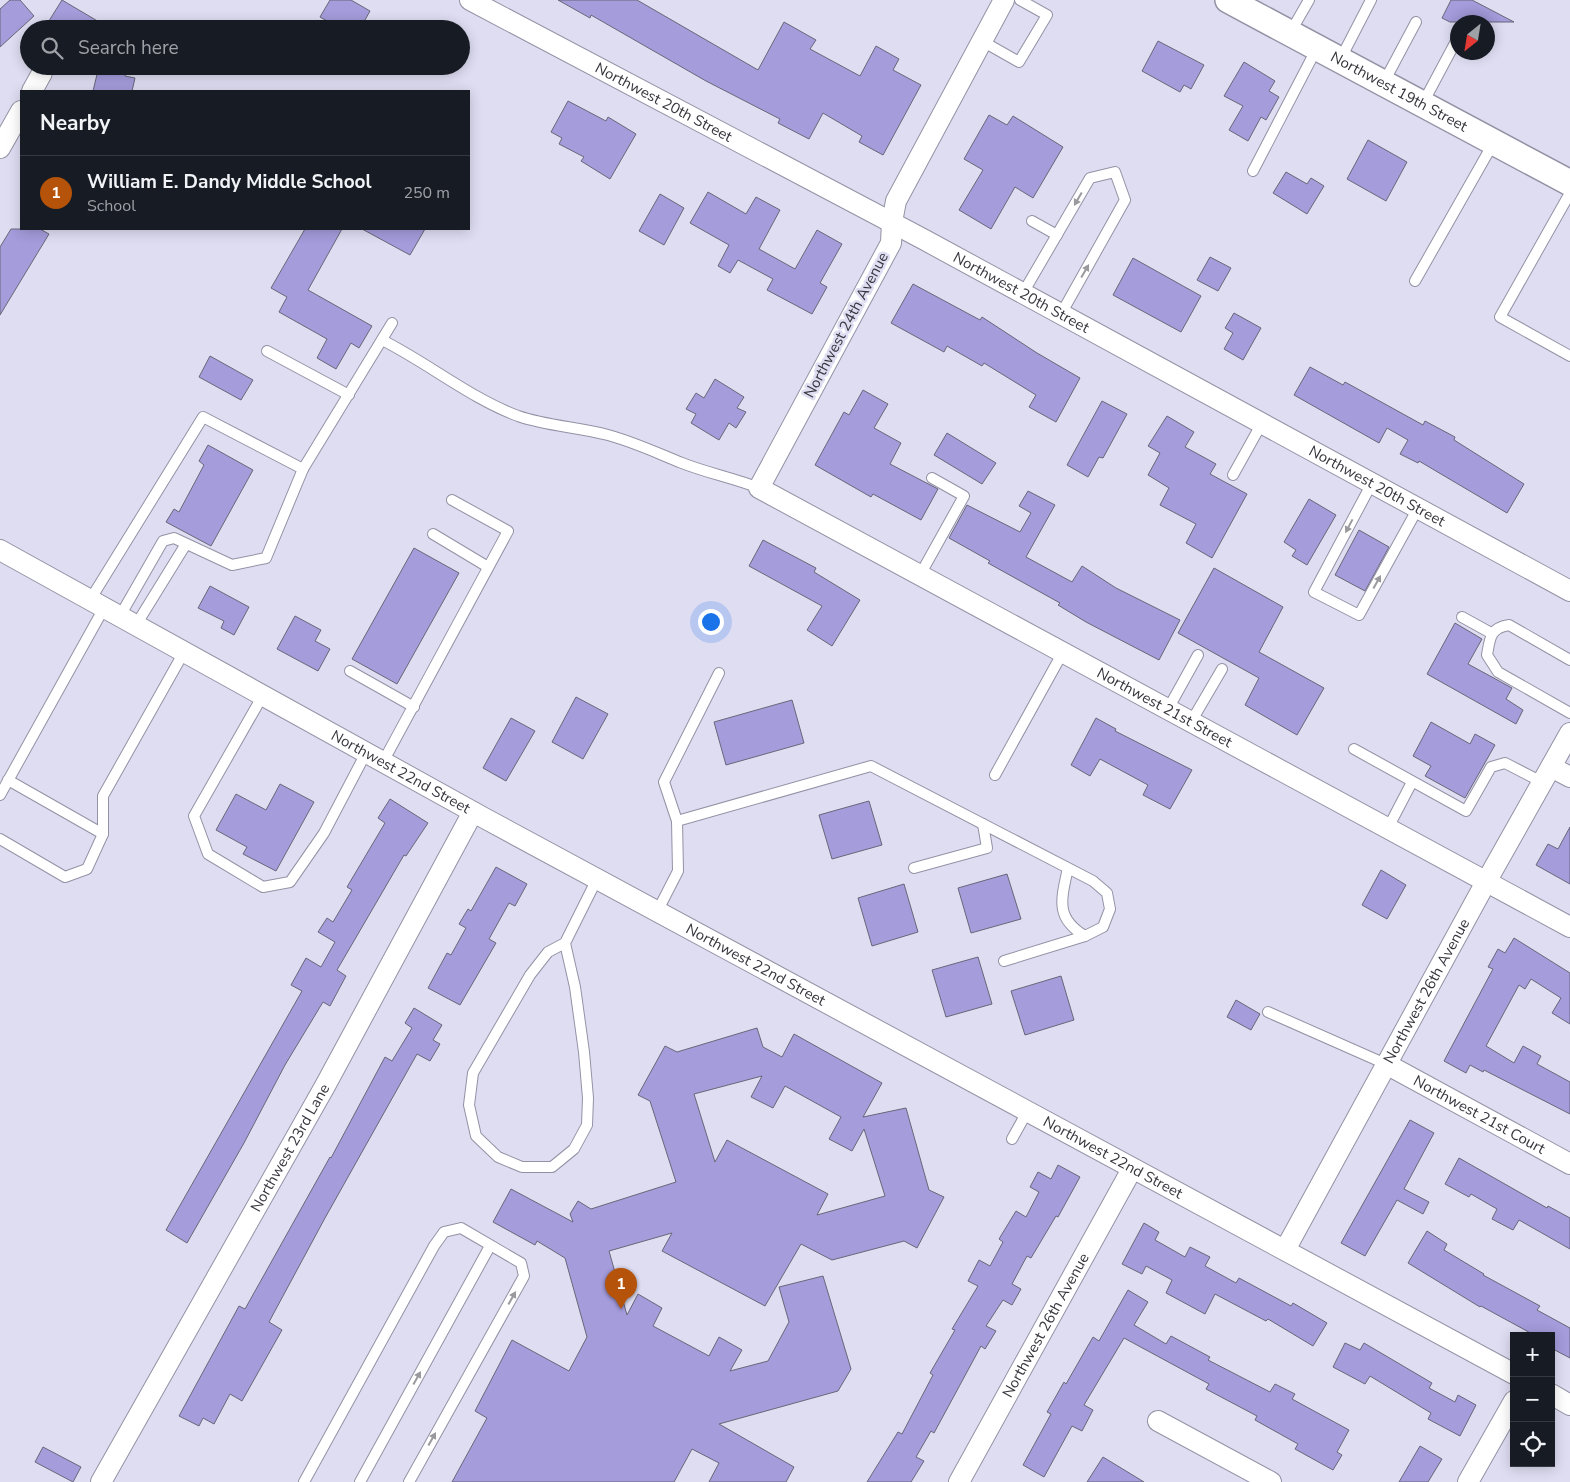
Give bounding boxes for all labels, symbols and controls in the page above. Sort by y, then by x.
north arrow [1450,15,1495,60]
search box [20,20,470,75]
icon: search [38,34,66,62]
text: Search here [78,35,179,61]
street label: Northwest 19th Street [1327,47,1472,137]
street label: Northwest 20th Street [592,58,736,147]
text: Nearby [40,109,110,137]
text: William E. Dandy Middle School [87,169,372,195]
text: 1 [51,182,61,204]
text: 250 m [403,182,450,204]
one-way arrow [1073,193,1082,206]
text: School [87,195,136,217]
street label: Northwest 20th Street [950,247,1094,338]
street label: Northwest 24th Avenue [799,249,893,401]
one-way arrow [1080,265,1089,278]
street label: Northwest 20th Street [1305,441,1449,532]
one-way arrow [1345,519,1353,533]
one-way arrow [1373,575,1382,589]
your location [698,609,724,635]
street label: Northwest 21st Street [1093,663,1236,753]
street label: Northwest 22nd Street [328,725,474,819]
street label: Northwest 26th Avenue [1379,915,1474,1067]
street label: Northwest 22nd Street [682,919,830,1011]
street label: Northwest 21st Court [1410,1071,1550,1159]
street label: Northwest 23rd Lane [246,1080,334,1215]
street label: Northwest 22nd Street [1040,1112,1187,1204]
street label: Northwest 26th Avenue [998,1249,1094,1401]
pin: 1 [605,1268,637,1309]
one-way arrow [507,1291,516,1304]
map controls [1510,1332,1555,1467]
button: + [1510,1332,1555,1377]
one-way arrow [413,1371,422,1385]
button: − [1510,1377,1555,1422]
button: locate [1510,1422,1555,1467]
one-way arrow [428,1433,437,1446]

